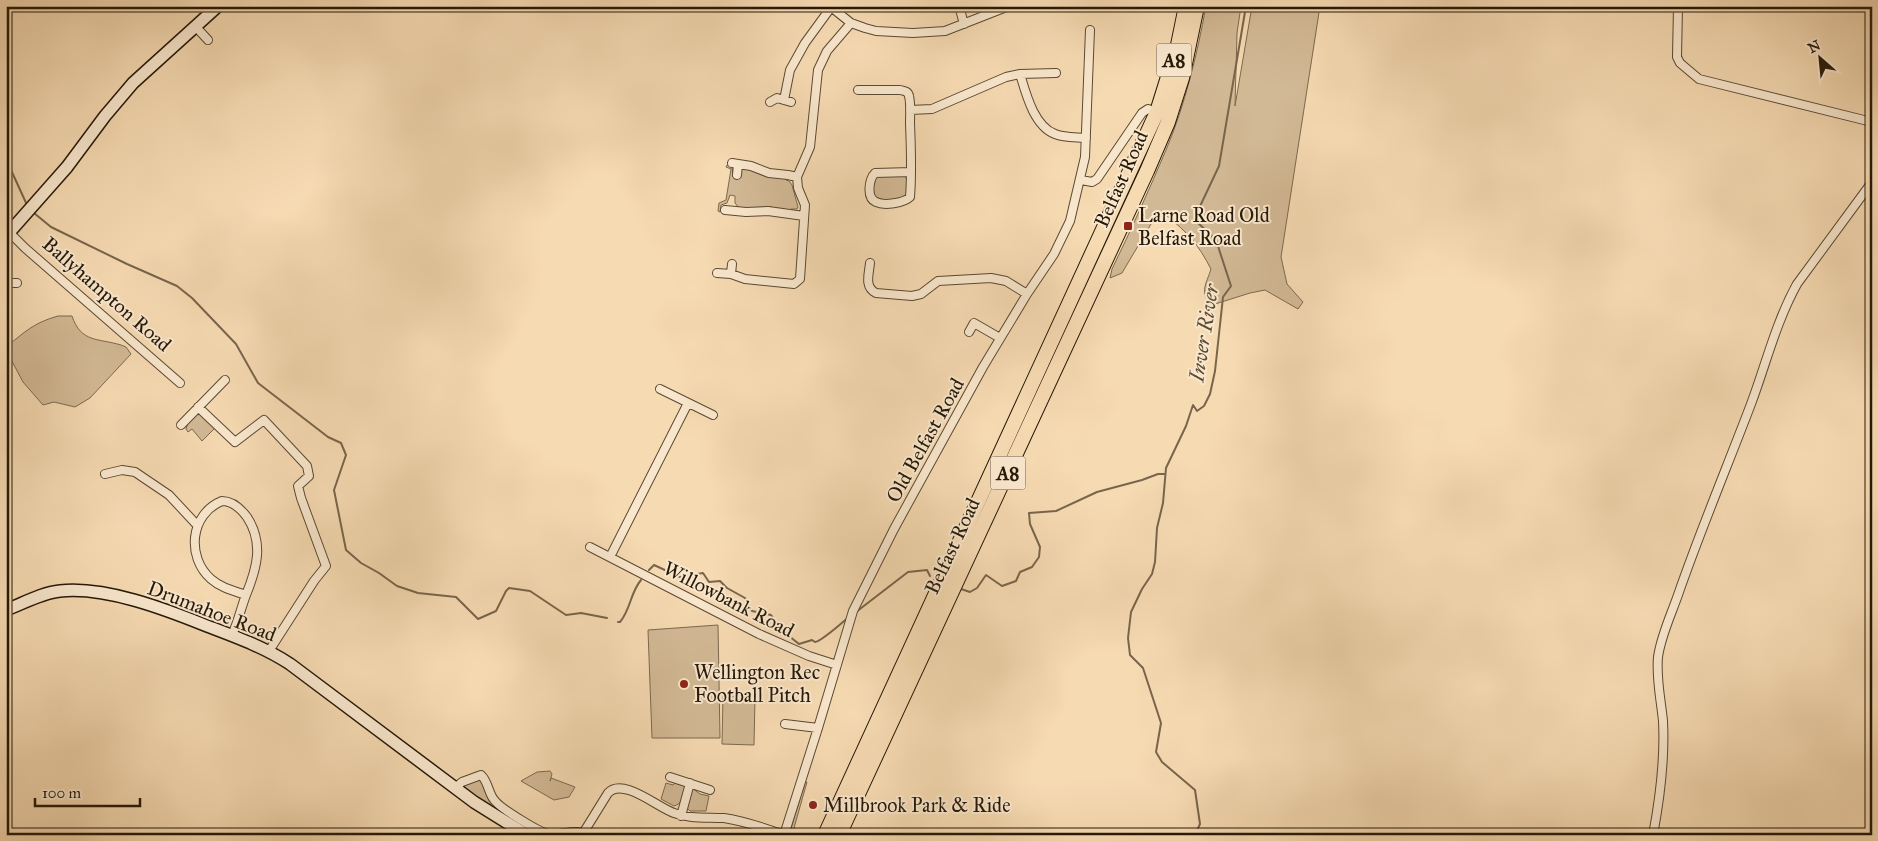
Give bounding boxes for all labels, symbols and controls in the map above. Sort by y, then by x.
north arrow [1796,32,1846,82]
text: N [1805,37,1824,57]
road number: A8 [1156,44,1192,76]
street label: Belfast Road [1089,127,1153,231]
place label: Larne Road Old Belfast Road [1138,203,1270,250]
marker: Larne Road Old Belfast Road [1122,220,1134,232]
street label: Ballyhampton Road [38,232,176,356]
water label: Inver River [1183,281,1225,385]
street label: Old Belfast Road [881,374,969,506]
road number: A8 [990,456,1026,489]
street label: Belfast Road [919,494,985,598]
street label: Willowbank Road [660,556,798,642]
street label: Drumahoe Road [144,575,280,647]
place label: Wellington Rec Football Pitch [694,660,820,707]
marker: Wellington Rec Football Pitch [678,678,690,690]
scale bar [35,776,140,808]
text: 100 m [42,784,82,802]
place label: Millbrook Park & Ride [823,793,1010,817]
marker: Millbrook Park & Ride [807,799,819,811]

